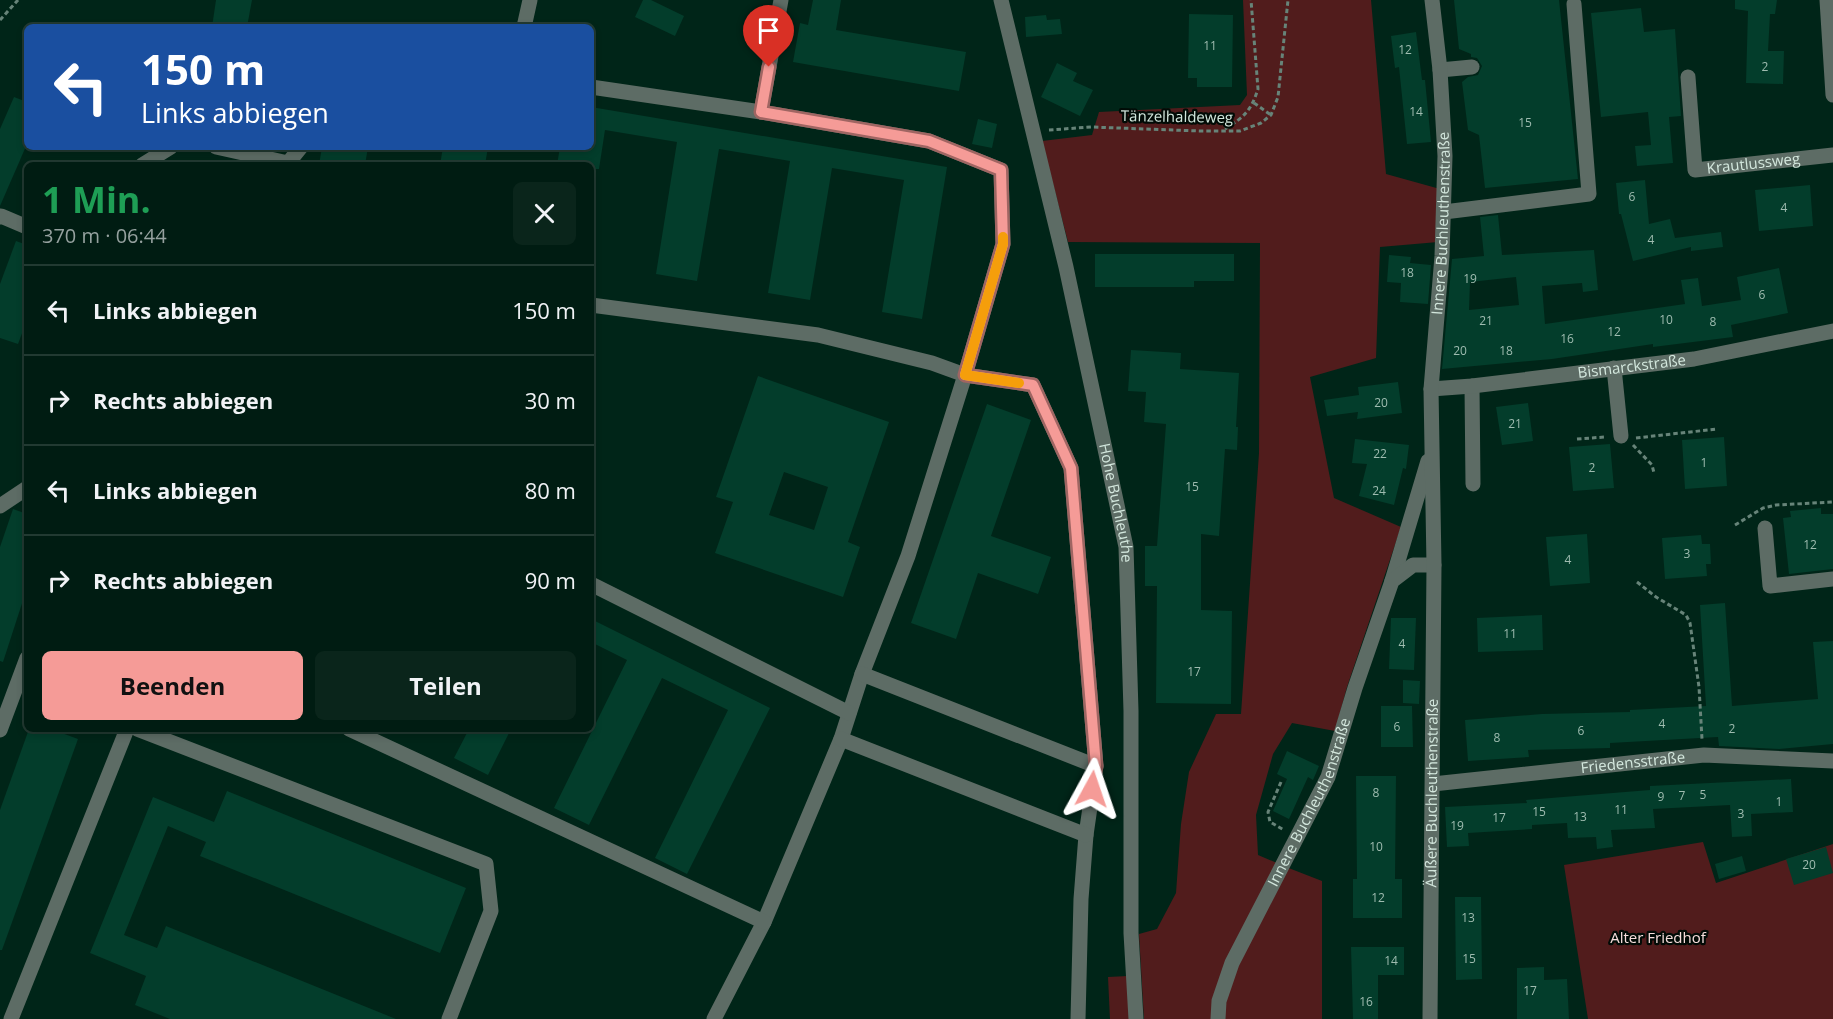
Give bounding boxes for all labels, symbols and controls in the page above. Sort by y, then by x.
pin [743,5,794,67]
icon: arrive [752,14,785,47]
house number: 11 [1203,37,1217,54]
text: 150 m [141,40,265,97]
house number: 12 [1398,41,1412,58]
icon: left [42,48,120,126]
house number: 2 [1762,58,1769,75]
text: Links abbiegen [141,94,329,131]
house number: 14 [1409,103,1423,120]
street label: Tänzelhaldeweg [1121,105,1233,127]
house number: 15 [1518,114,1532,131]
street label: Innere Buchleuthenstraße [1426,131,1454,316]
street label: Krautlussweg [1706,148,1801,178]
text: 1 Min. [42,175,151,224]
button: close [513,182,576,245]
house number: 6 [1629,188,1636,205]
house number: 4 [1781,199,1788,216]
text: 370 m · 06:44 [42,222,167,249]
house number: 4 [1648,231,1655,248]
house number: 18 [1400,264,1414,281]
house number: 19 [1463,270,1477,287]
house number: 6 [1759,286,1766,303]
icon: left [42,294,75,327]
text: Links abbiegen [93,295,258,325]
text: 150 m [512,295,576,325]
house number: 10 [1659,311,1673,328]
house number: 21 [1479,312,1493,329]
house number: 8 [1710,313,1717,330]
house number: 12 [1607,323,1621,340]
house number: 16 [1560,330,1574,347]
house number: 20 [1453,342,1467,359]
house number: 18 [1499,342,1513,359]
street label: Bismarckstraße [1576,349,1687,382]
icon: right [42,384,75,417]
text: Rechts abbiegen [93,385,273,415]
text: 30 m [525,385,576,415]
house number: 20 [1374,394,1388,411]
house number: 21 [1508,415,1522,432]
street label: Hohe Buchleuthe [1095,441,1137,563]
house number: 22 [1373,445,1387,462]
house number: 1 [1701,454,1707,471]
house number: 2 [1589,459,1596,476]
icon: left [42,474,75,507]
text: Links abbiegen [93,475,258,505]
text: 80 m [525,475,576,505]
house number: 15 [1185,478,1199,495]
house number: 24 [1372,482,1386,499]
house number: 12 [1803,536,1817,553]
house number: 3 [1684,545,1691,562]
house number: 4 [1565,551,1572,568]
icon: right [42,564,75,597]
text: Rechts abbiegen [93,565,273,595]
text: 90 m [525,565,576,595]
house number: 11 [1503,625,1517,642]
house number: 4 [1399,635,1406,652]
button: Beenden [42,651,303,720]
button: Teilen [315,651,576,720]
house number: 17 [1187,663,1201,680]
street label: Äußere Buchleuthenstraße [1420,699,1442,887]
street label: Innere Buchleuthenstraße [1262,715,1354,890]
house number: 4 [1659,715,1666,732]
house number: 6 [1394,718,1401,735]
house number: 2 [1729,720,1736,737]
house number: 6 [1578,722,1585,739]
house number: 8 [1494,729,1501,746]
street label: Friedensstraße [1580,746,1686,777]
position arrow [1060,757,1124,821]
house number: 8 [1373,784,1380,801]
house number: 5 [1700,786,1707,803]
house number: 7 [1679,787,1686,804]
house number: 9 [1658,788,1665,805]
house number: 1 [1776,793,1782,810]
house number: 11 [1614,801,1628,818]
house number: 15 [1532,803,1546,820]
house number: 3 [1738,805,1745,822]
house number: 13 [1573,808,1587,825]
house number: 17 [1492,809,1506,826]
house number: 19 [1450,817,1464,834]
house number: 10 [1369,838,1383,855]
house number: 20 [1802,856,1816,873]
house number: 12 [1371,889,1385,906]
house number: 13 [1461,909,1475,926]
park label: Alter Friedhof [1610,927,1707,947]
house number: 15 [1462,950,1476,967]
house number: 14 [1384,952,1398,969]
house number: 17 [1523,982,1537,999]
house number: 16 [1359,993,1373,1010]

